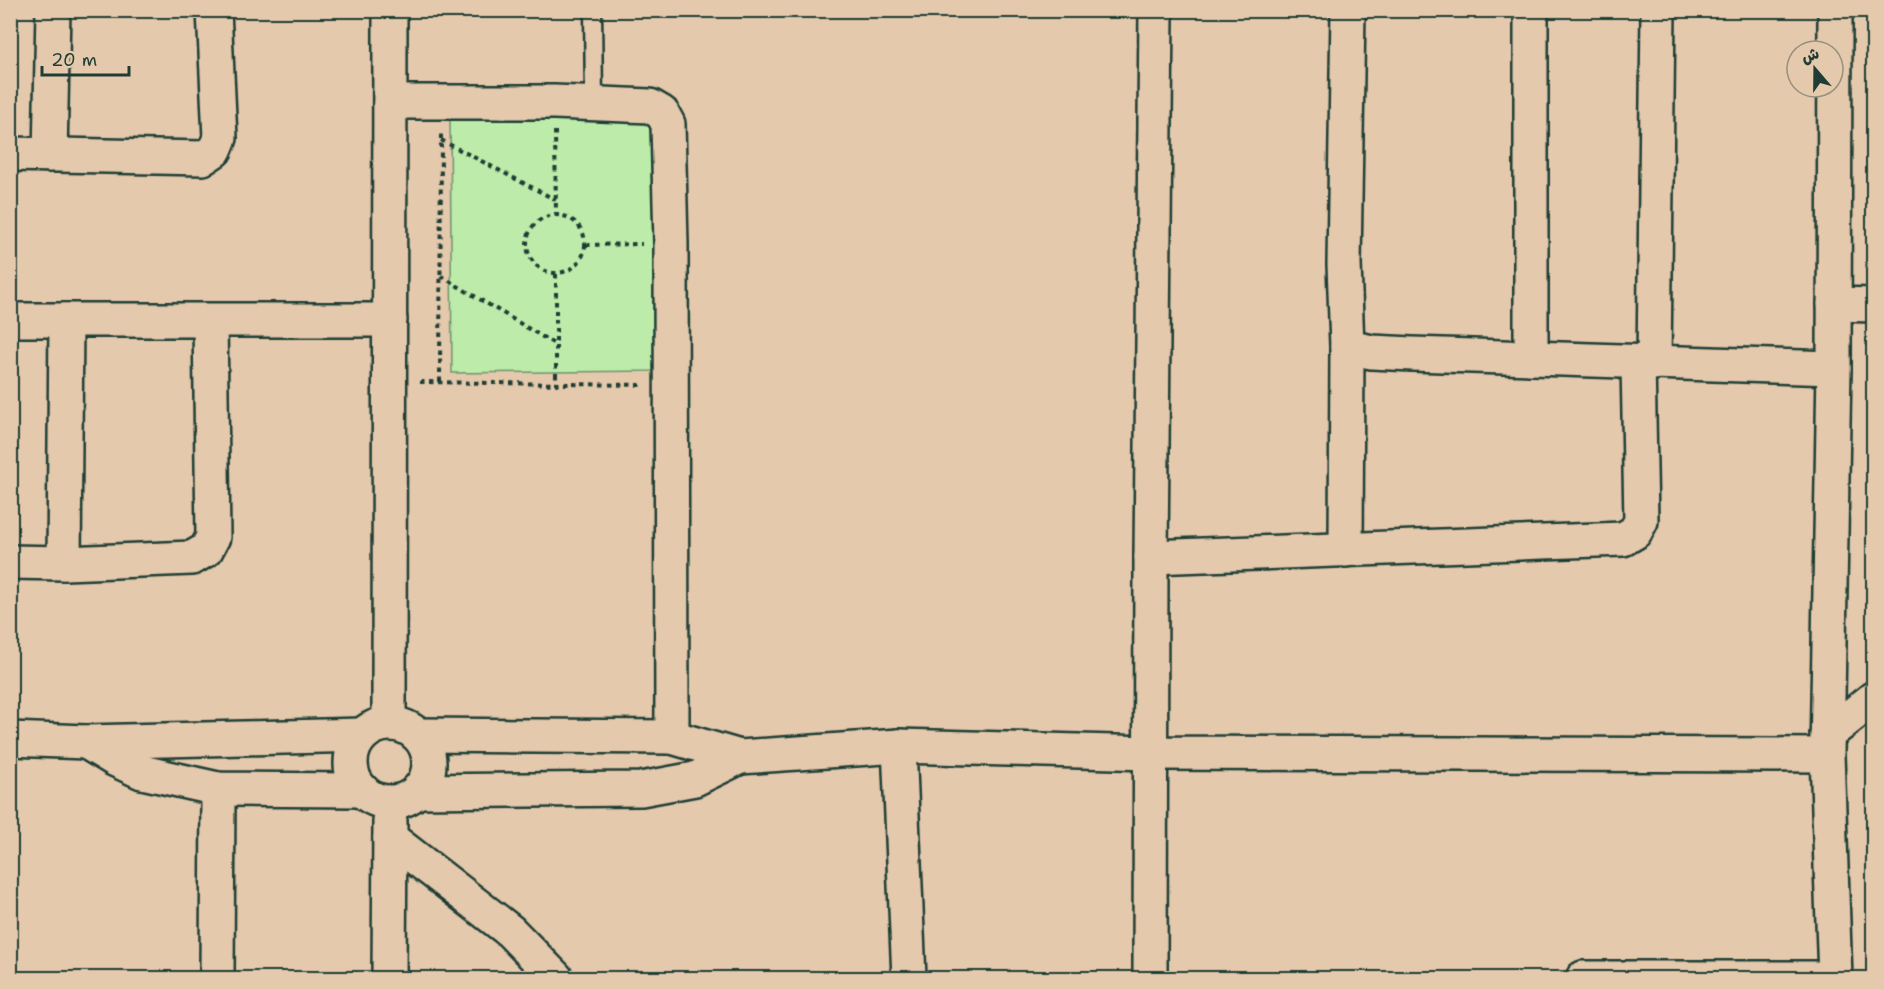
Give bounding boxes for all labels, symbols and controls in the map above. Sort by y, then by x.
scale bar [42,39,129,77]
north arrow [1785,39,1845,99]
text: ش [1798,42,1822,68]
text: 20 m [51,48,97,72]

